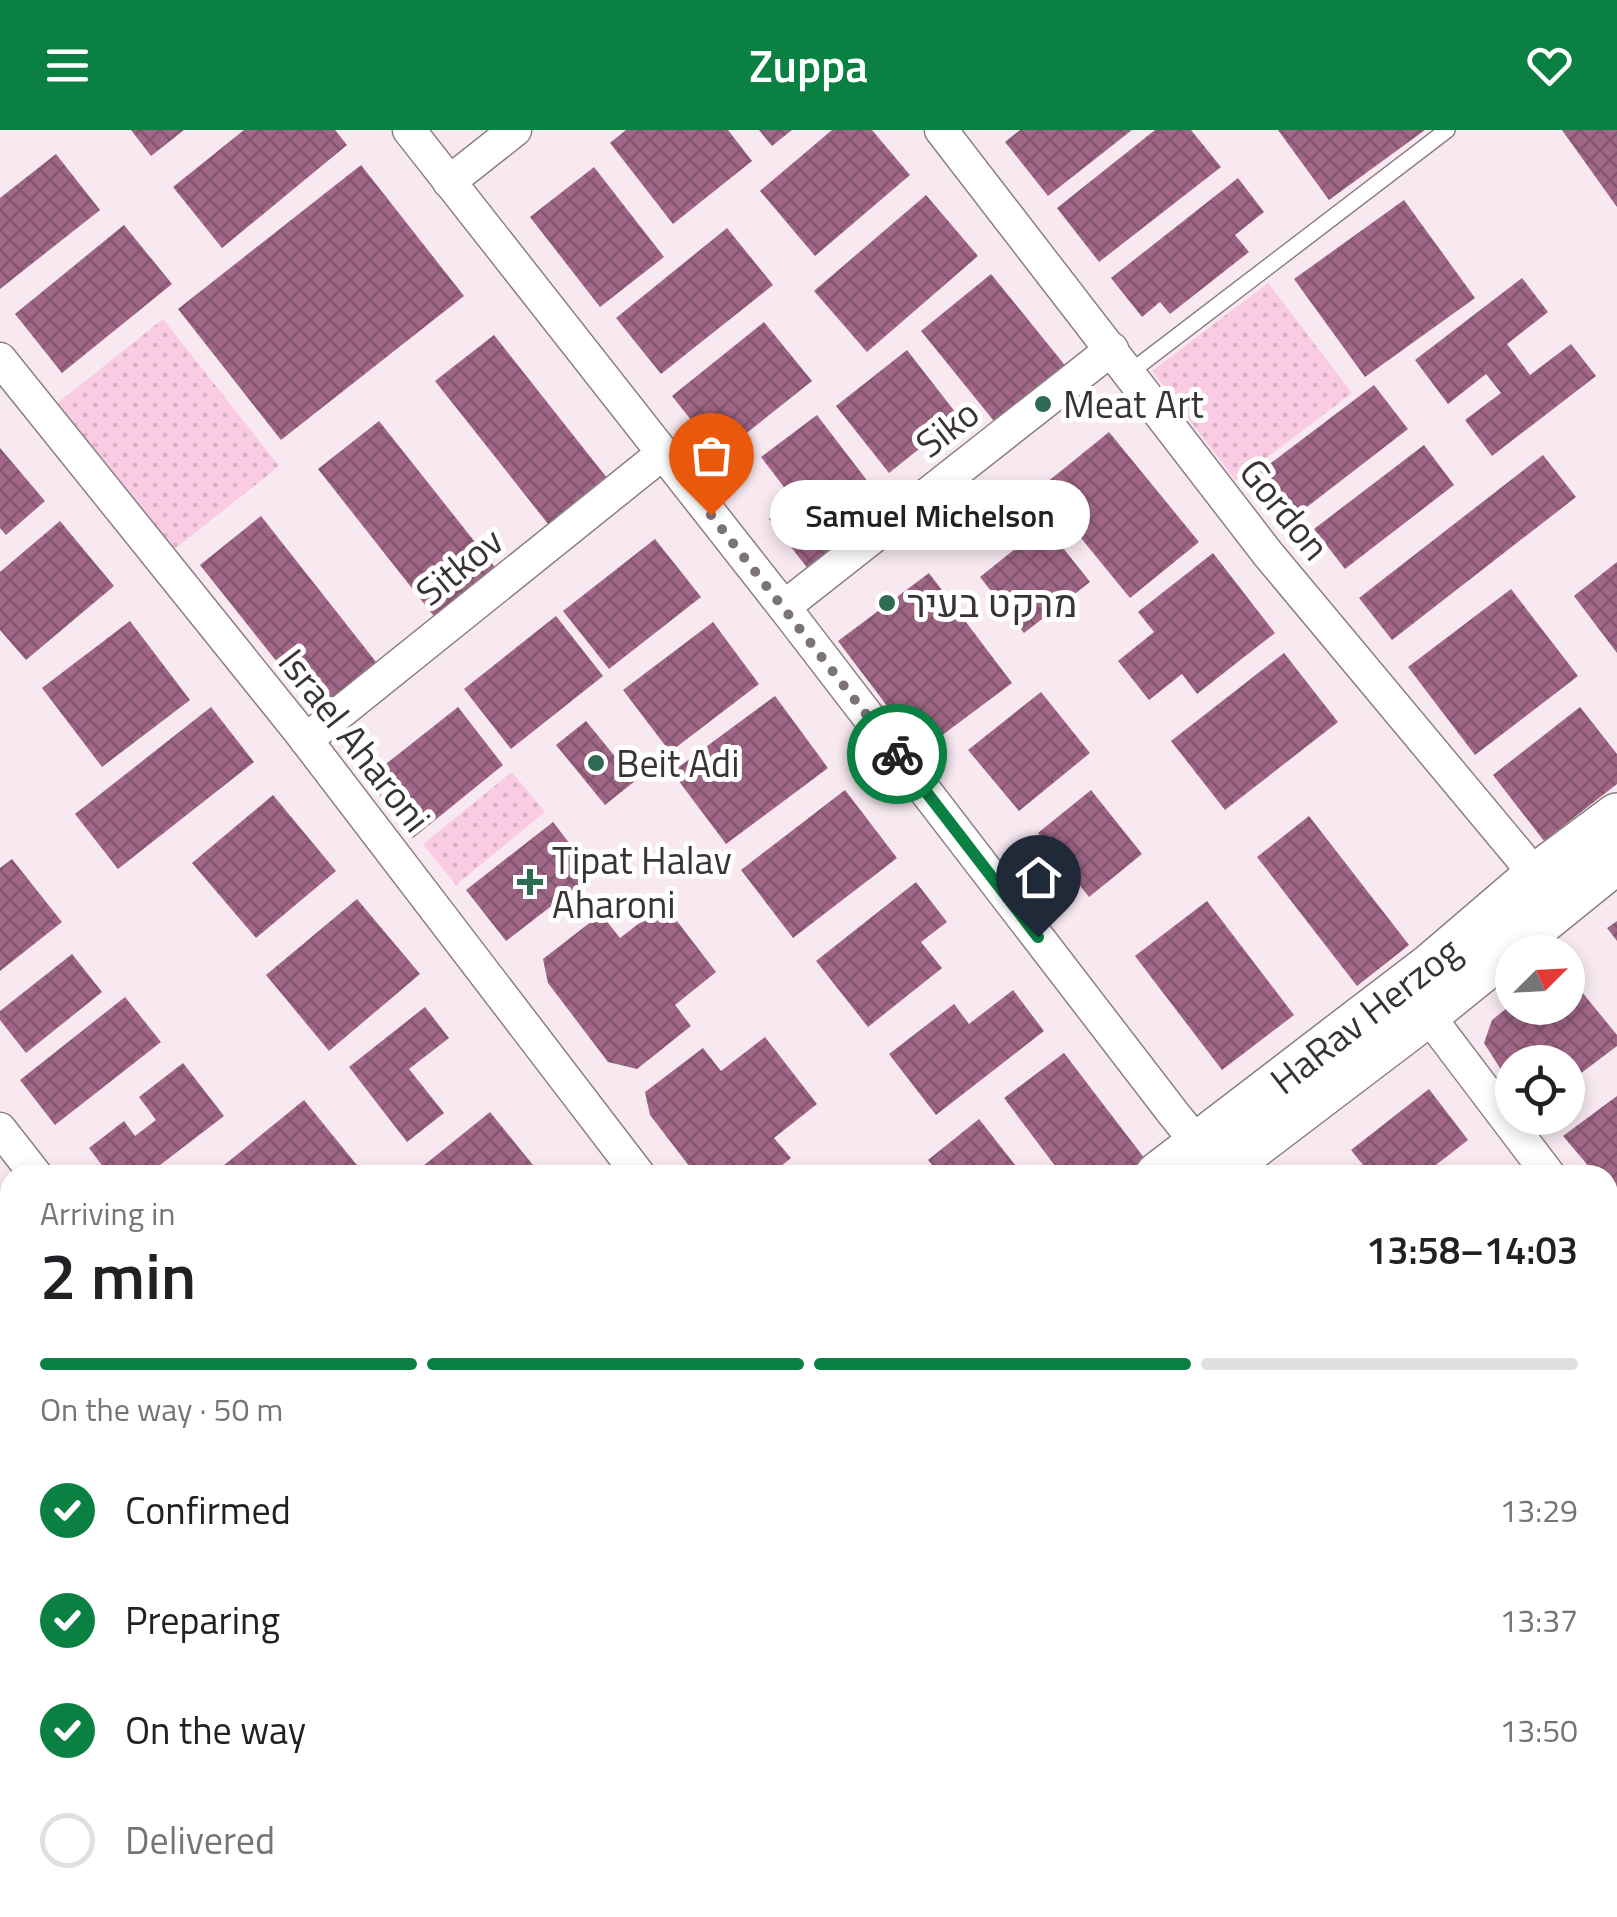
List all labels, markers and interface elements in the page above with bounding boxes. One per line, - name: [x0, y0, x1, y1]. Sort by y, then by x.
- text: Zuppa: [749, 31, 868, 99]
- icon: menu: [40, 38, 95, 93]
- icon: heart: [1522, 38, 1577, 93]
- place label: Meat Art: [1063, 375, 1204, 433]
- street label: Siko: [903, 385, 991, 471]
- marker: Meat Art: [1032, 393, 1054, 415]
- pin: [669, 413, 754, 516]
- icon: bag: [684, 428, 739, 483]
- street label: Gordon: [1226, 445, 1344, 573]
- callout: Samuel Michelson: [771, 480, 1091, 550]
- text: Samuel Michelson: [805, 491, 1055, 539]
- street label: Sitkov: [403, 513, 515, 619]
- place label: מרקט בעיר: [907, 574, 1077, 632]
- marker: מרקט בעיר: [876, 592, 898, 614]
- street label: Israel Aharoni: [265, 636, 445, 844]
- courier: [847, 704, 947, 804]
- icon: bike: [870, 727, 925, 782]
- place label: Beit Adi: [616, 734, 739, 792]
- marker: Beit Adi: [585, 752, 607, 774]
- place label: Tipat Halav Aharoni: [552, 831, 732, 933]
- pin: [996, 835, 1081, 938]
- icon: home: [1011, 850, 1066, 905]
- marker: Tipat Halav Aharoni: [517, 869, 543, 895]
- street label: HaRav Herzog: [1257, 922, 1473, 1108]
- north arrow: [1495, 935, 1585, 1025]
- map controls: [1495, 935, 1585, 1135]
- button: locate: [1495, 1045, 1585, 1135]
- text: Arriving in: [40, 1189, 176, 1237]
- text: 13:58–14:03: [1366, 1221, 1578, 1279]
- text: 2 min: [40, 1225, 196, 1324]
- text: On the way · 50 m: [40, 1385, 283, 1433]
- text: Confirmed: [125, 1481, 291, 1539]
- icon: check: [40, 1483, 95, 1538]
- text: 13:29: [1499, 1486, 1578, 1534]
- text: Preparing: [125, 1591, 280, 1649]
- icon: check: [40, 1593, 95, 1648]
- text: 13:37: [1499, 1596, 1578, 1644]
- text: On the way: [125, 1701, 306, 1759]
- icon: check: [40, 1703, 95, 1758]
- text: 13:50: [1499, 1706, 1578, 1754]
- text: Delivered: [125, 1811, 275, 1869]

